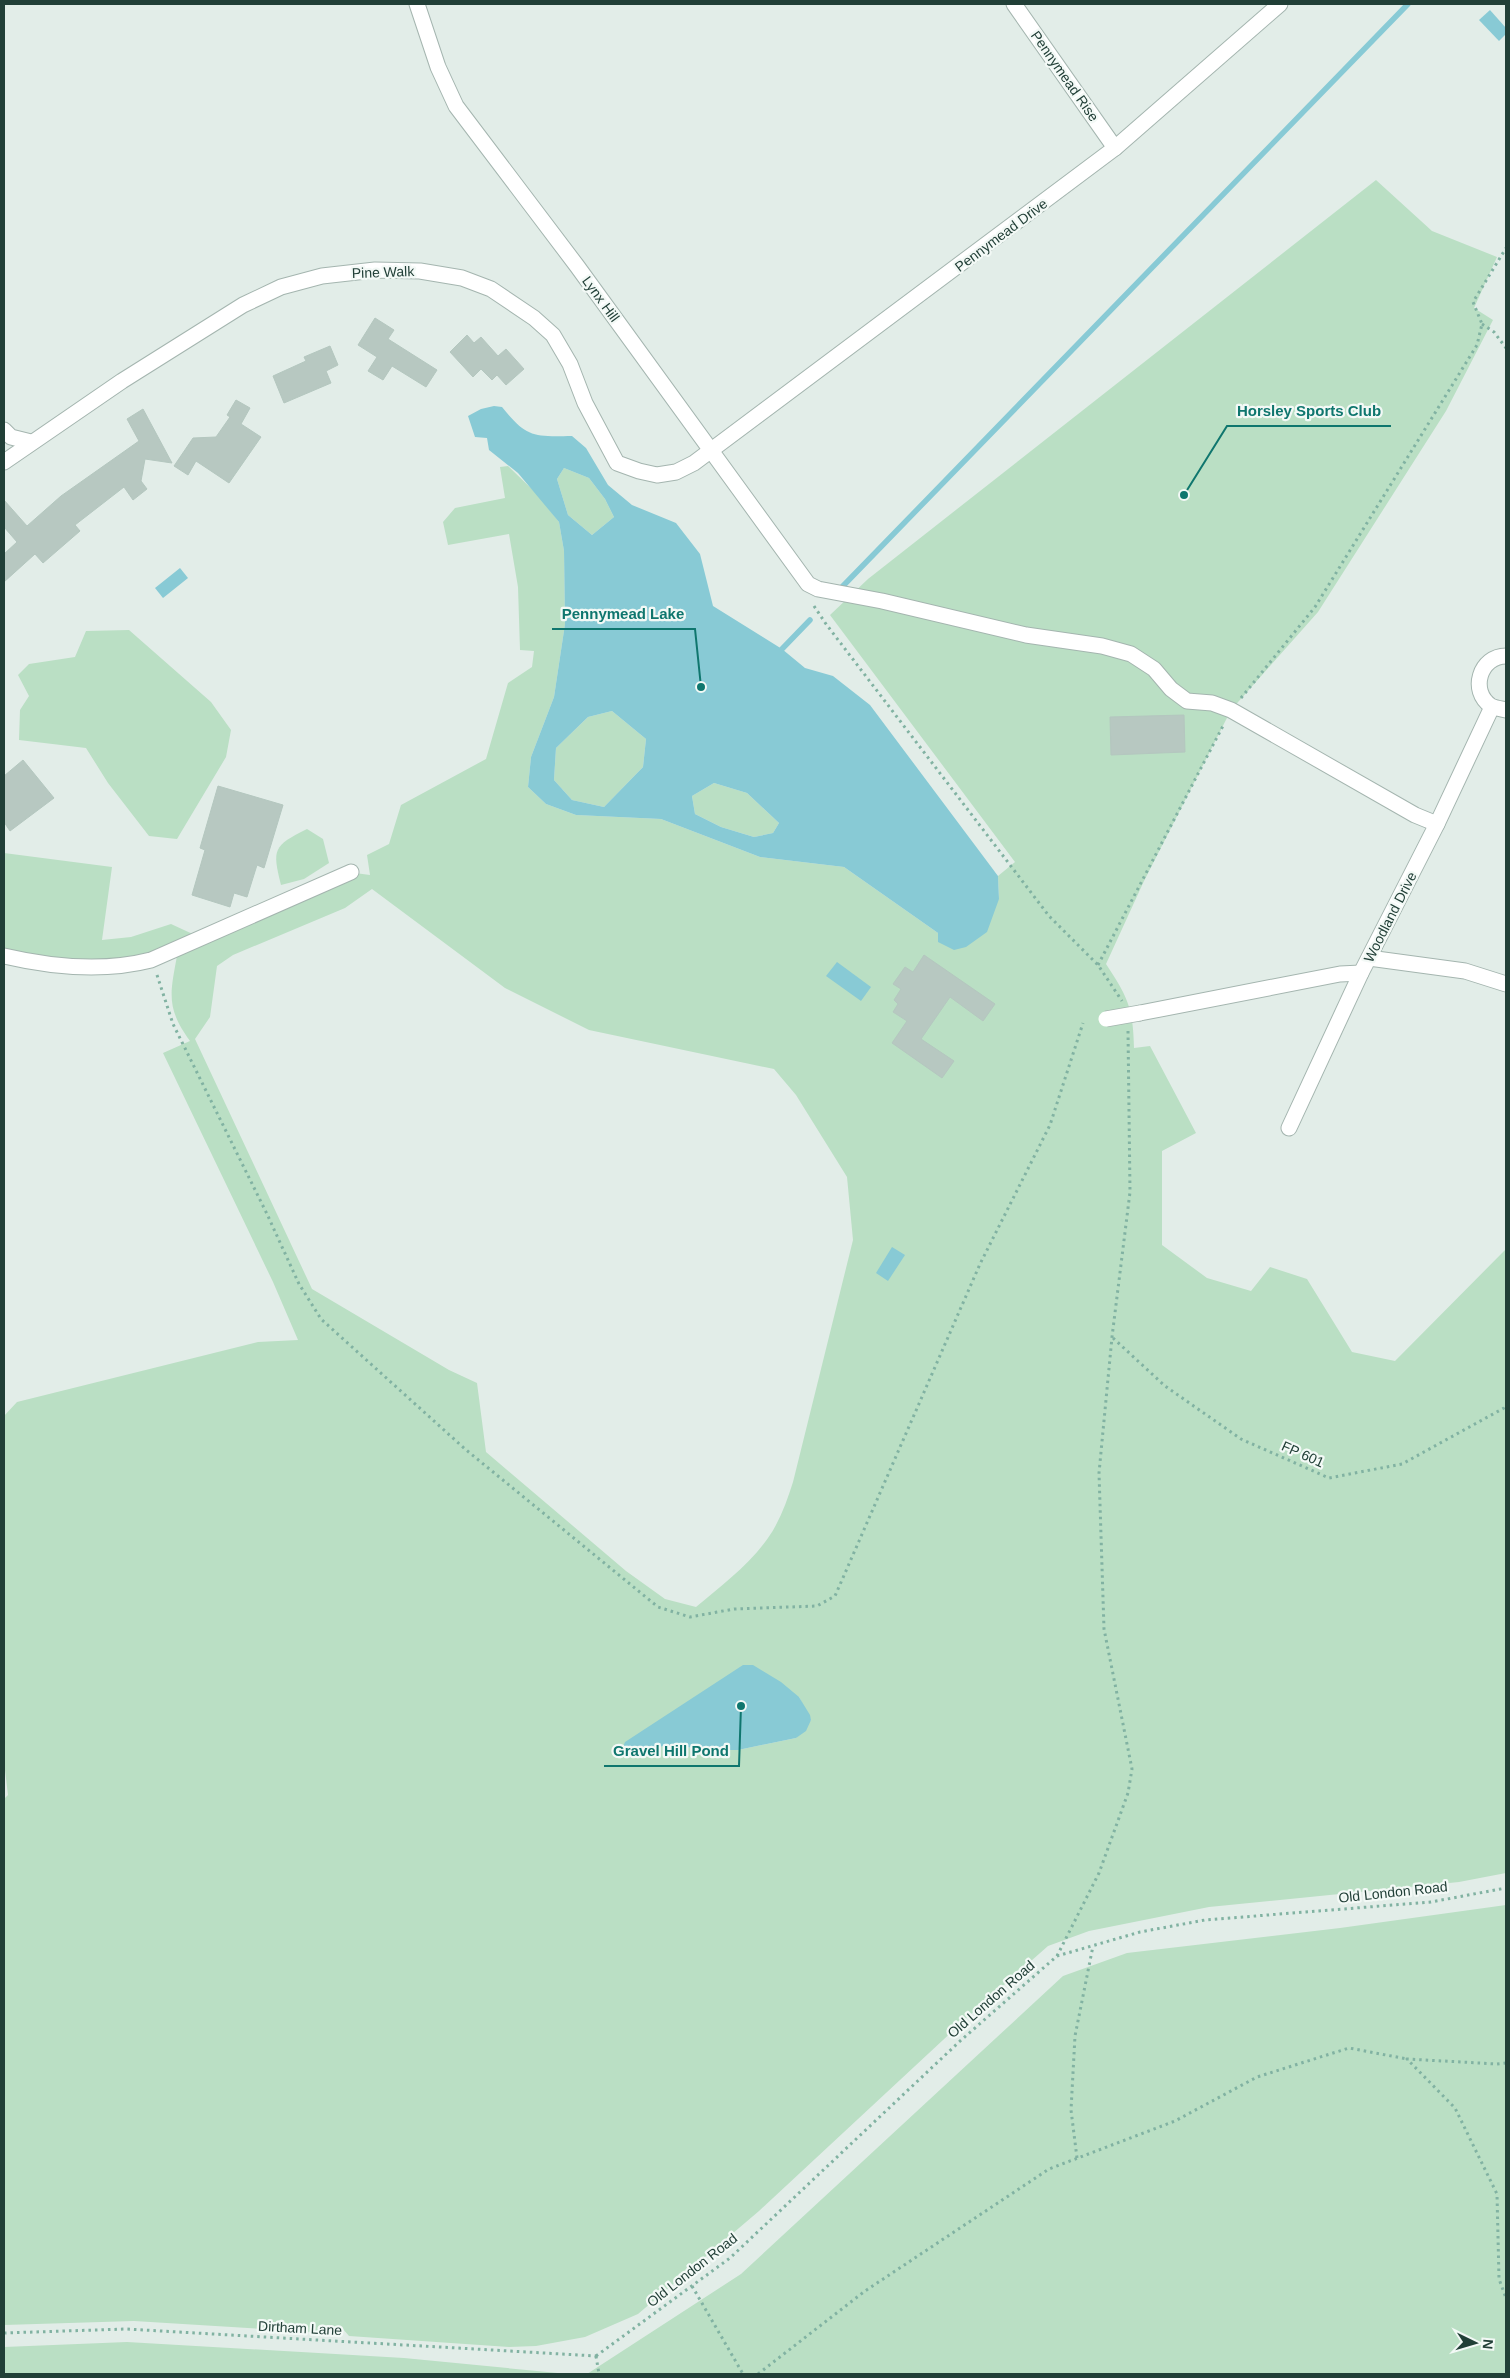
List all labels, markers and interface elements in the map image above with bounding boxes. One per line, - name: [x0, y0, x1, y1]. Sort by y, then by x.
- street label: Pennymead Rise: [1028, 28, 1102, 124]
- street label: Pennymead Drive: [952, 195, 1050, 275]
- street label: Pine Walk: [351, 263, 416, 281]
- street label: Lynx Hill: [579, 273, 623, 325]
- callout: Horsley Sports Club: [1227, 396, 1391, 426]
- text: Horsley Sports Club: [1237, 402, 1381, 419]
- callout: Pennymead Lake: [552, 599, 695, 629]
- text: Pennymead Lake: [562, 605, 684, 622]
- street label: Woodland Drive: [1360, 869, 1420, 965]
- street label: FP 601: [1279, 1438, 1327, 1471]
- callout: Gravel Hill Pond: [604, 1736, 739, 1766]
- text: Gravel Hill Pond: [613, 1742, 729, 1759]
- street label: Old London Road: [1338, 1878, 1448, 1906]
- street label: Old London Road: [944, 1957, 1038, 2041]
- street label: Old London Road: [644, 2230, 740, 2310]
- street label: Dirtham Lane: [258, 2318, 343, 2338]
- north arrow: [1450, 2318, 1500, 2368]
- text: N: [1480, 2338, 1496, 2350]

